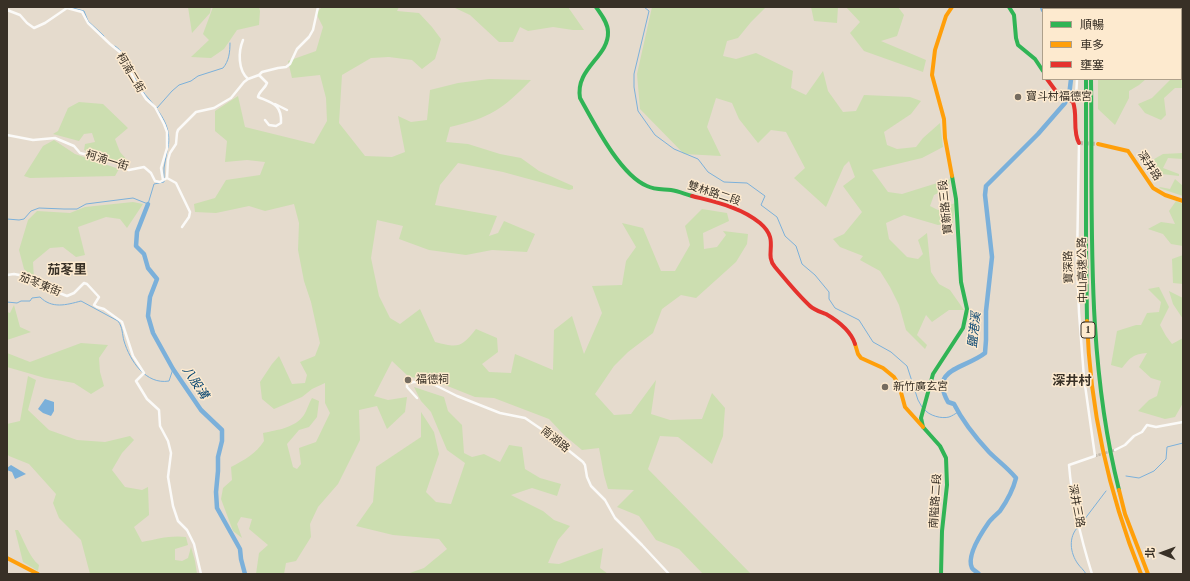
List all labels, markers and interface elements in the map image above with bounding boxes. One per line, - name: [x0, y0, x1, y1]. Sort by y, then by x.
- legend: [1042, 8, 1182, 80]
- text: 順暢: [1080, 18, 1104, 32]
- text: 車多: [1080, 38, 1104, 52]
- street label: 柯湳二街: [113, 51, 147, 95]
- text: 壅塞: [1080, 58, 1104, 72]
- place label: 寶斗村福德宮: [1026, 90, 1092, 104]
- marker: 寶斗村福德宮: [1013, 92, 1023, 102]
- street label: 柯湳一街: [84, 148, 130, 174]
- street label: 深井路: [1134, 149, 1164, 183]
- street label: 雙林路二段: [686, 179, 742, 209]
- street label: 寶新路三段: [937, 179, 955, 235]
- street label: 中山高速公路: [1076, 237, 1090, 303]
- street label: 寶深路: [1062, 250, 1076, 284]
- district label: 茄苳里: [48, 263, 86, 279]
- street label: 茄苳東街: [17, 271, 63, 299]
- water label: 鹽港溪: [966, 311, 984, 349]
- road number: 1: [1081, 322, 1095, 338]
- water label: 八股溝: [179, 364, 211, 402]
- place label: 福德祠: [416, 373, 449, 387]
- district label: 深井村: [1053, 374, 1091, 390]
- marker: 福德祠: [403, 375, 413, 385]
- place label: 新竹廣玄宮: [893, 380, 948, 394]
- marker: 新竹廣玄宮: [880, 382, 890, 392]
- street label: 南湖路: [538, 424, 572, 456]
- street label: 南隘路二段: [927, 473, 945, 529]
- street label: 深井三路: [1065, 483, 1087, 529]
- north arrow: [1142, 533, 1182, 573]
- text: 北: [1144, 547, 1156, 558]

